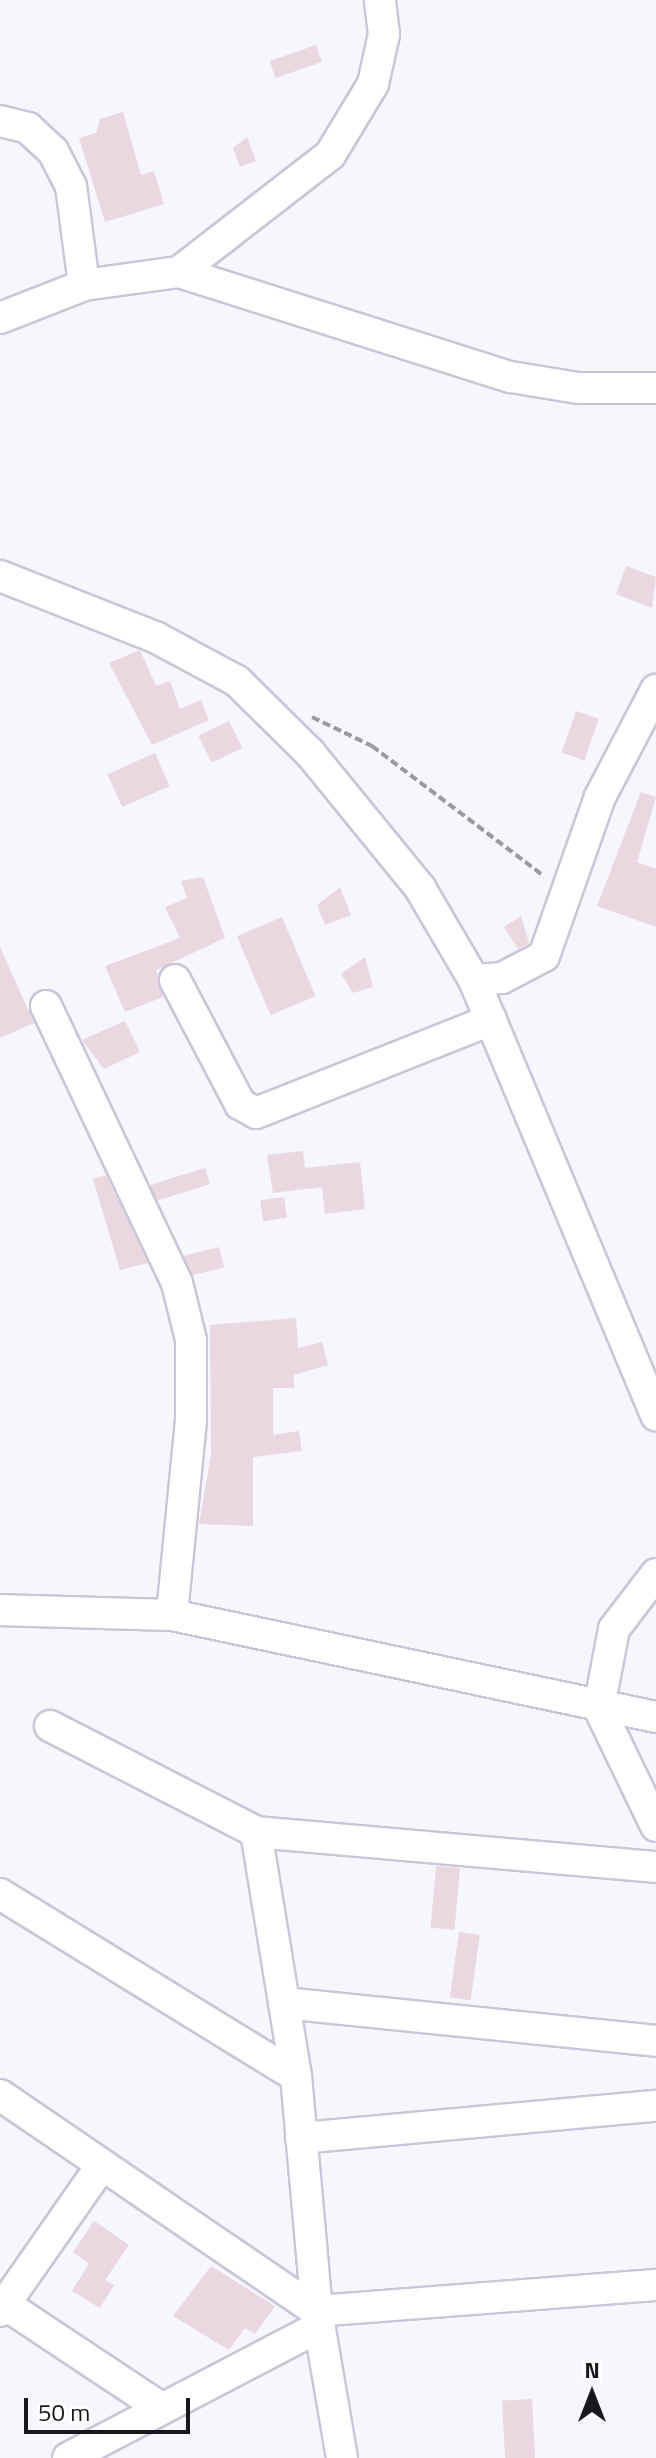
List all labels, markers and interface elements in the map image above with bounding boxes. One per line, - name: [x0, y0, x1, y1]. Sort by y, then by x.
- text: N: [584, 2353, 600, 2387]
- north arrow: [552, 2354, 632, 2434]
- scale bar: [28, 2382, 194, 2432]
- text: 50 m: [38, 2394, 90, 2430]

